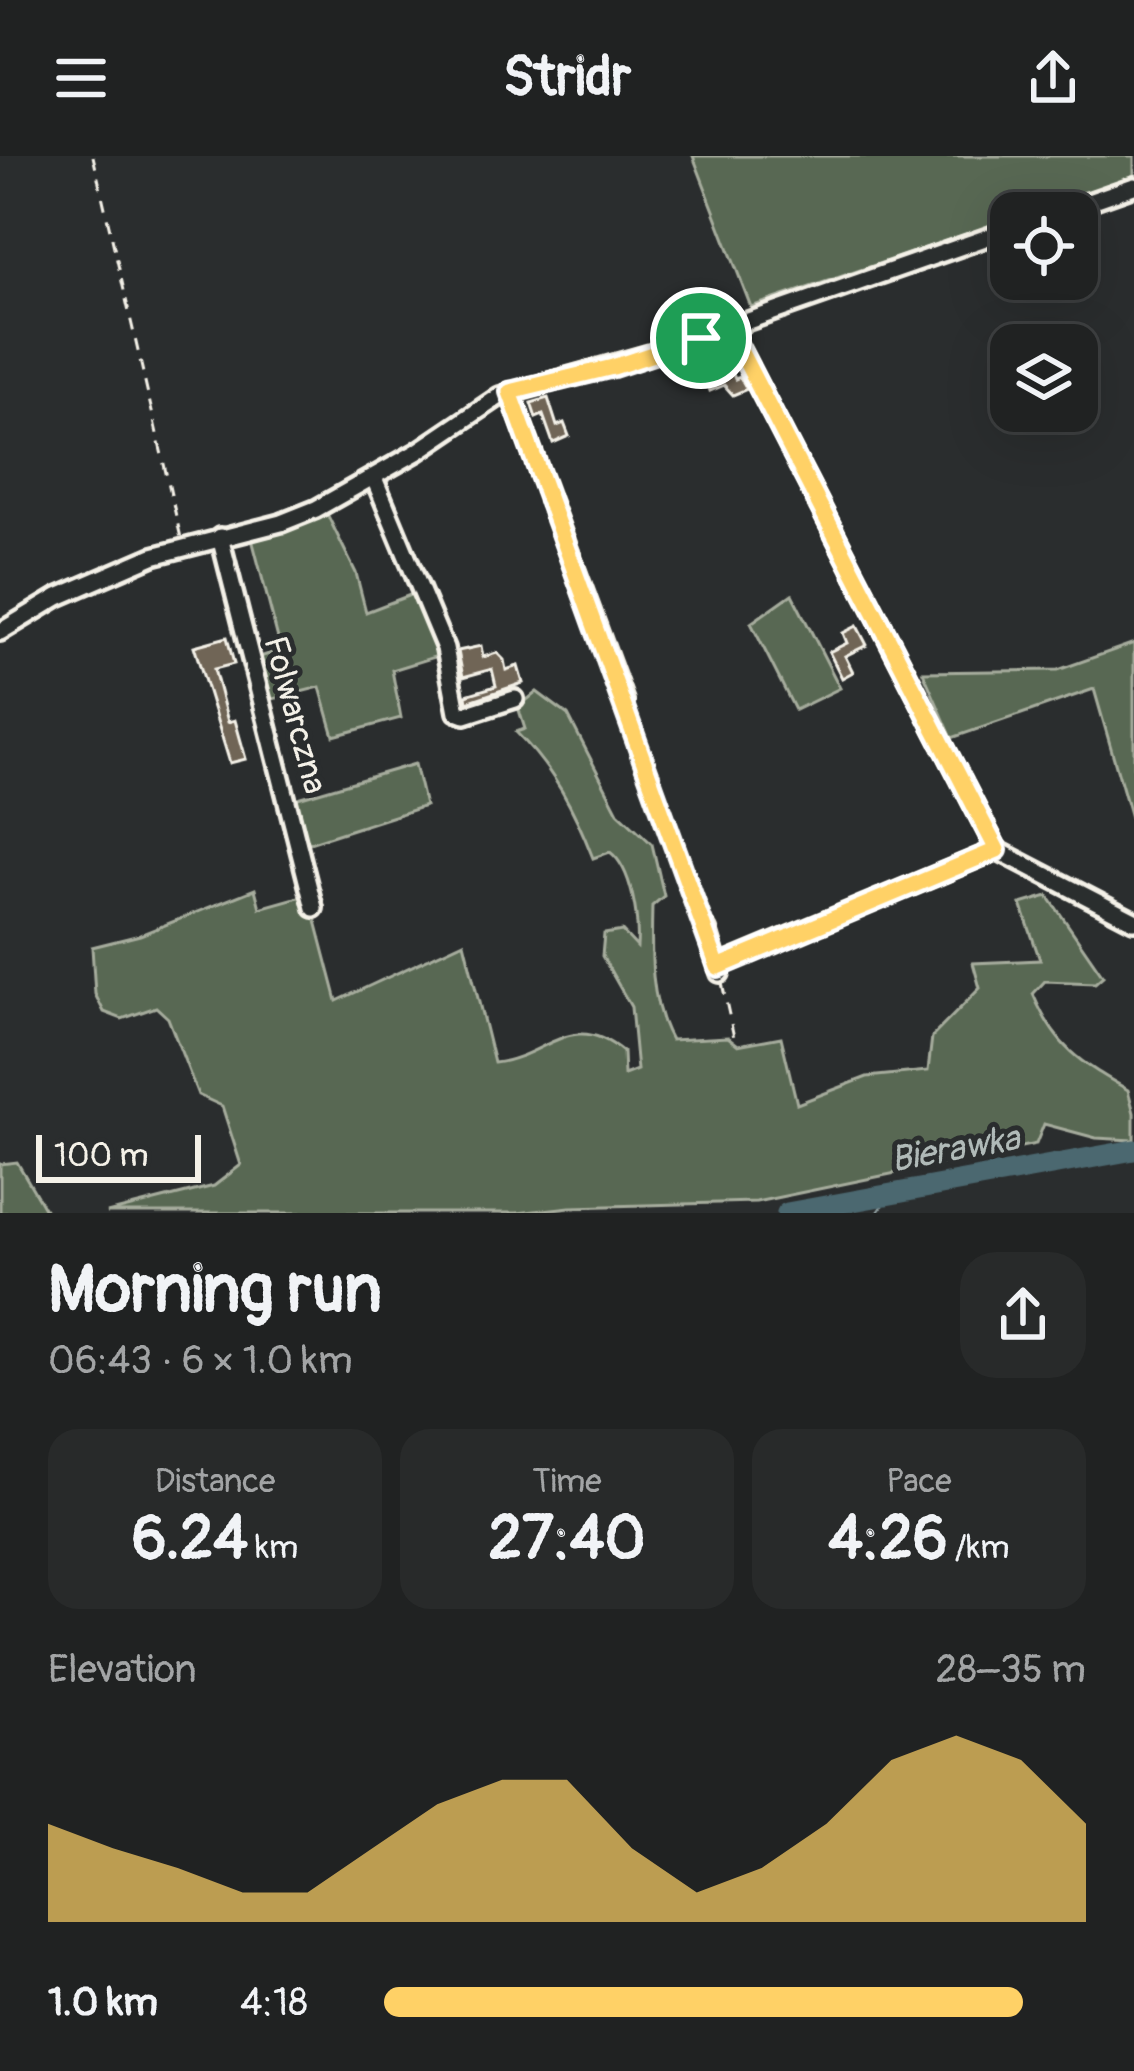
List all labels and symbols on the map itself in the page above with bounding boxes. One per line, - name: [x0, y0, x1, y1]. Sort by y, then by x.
- pin: [650, 287, 752, 389]
- street label: Folwarczna: [254, 632, 336, 798]
- water label: Bierawka: [887, 1115, 1025, 1182]
- scale bar: [36, 1129, 201, 1182]

